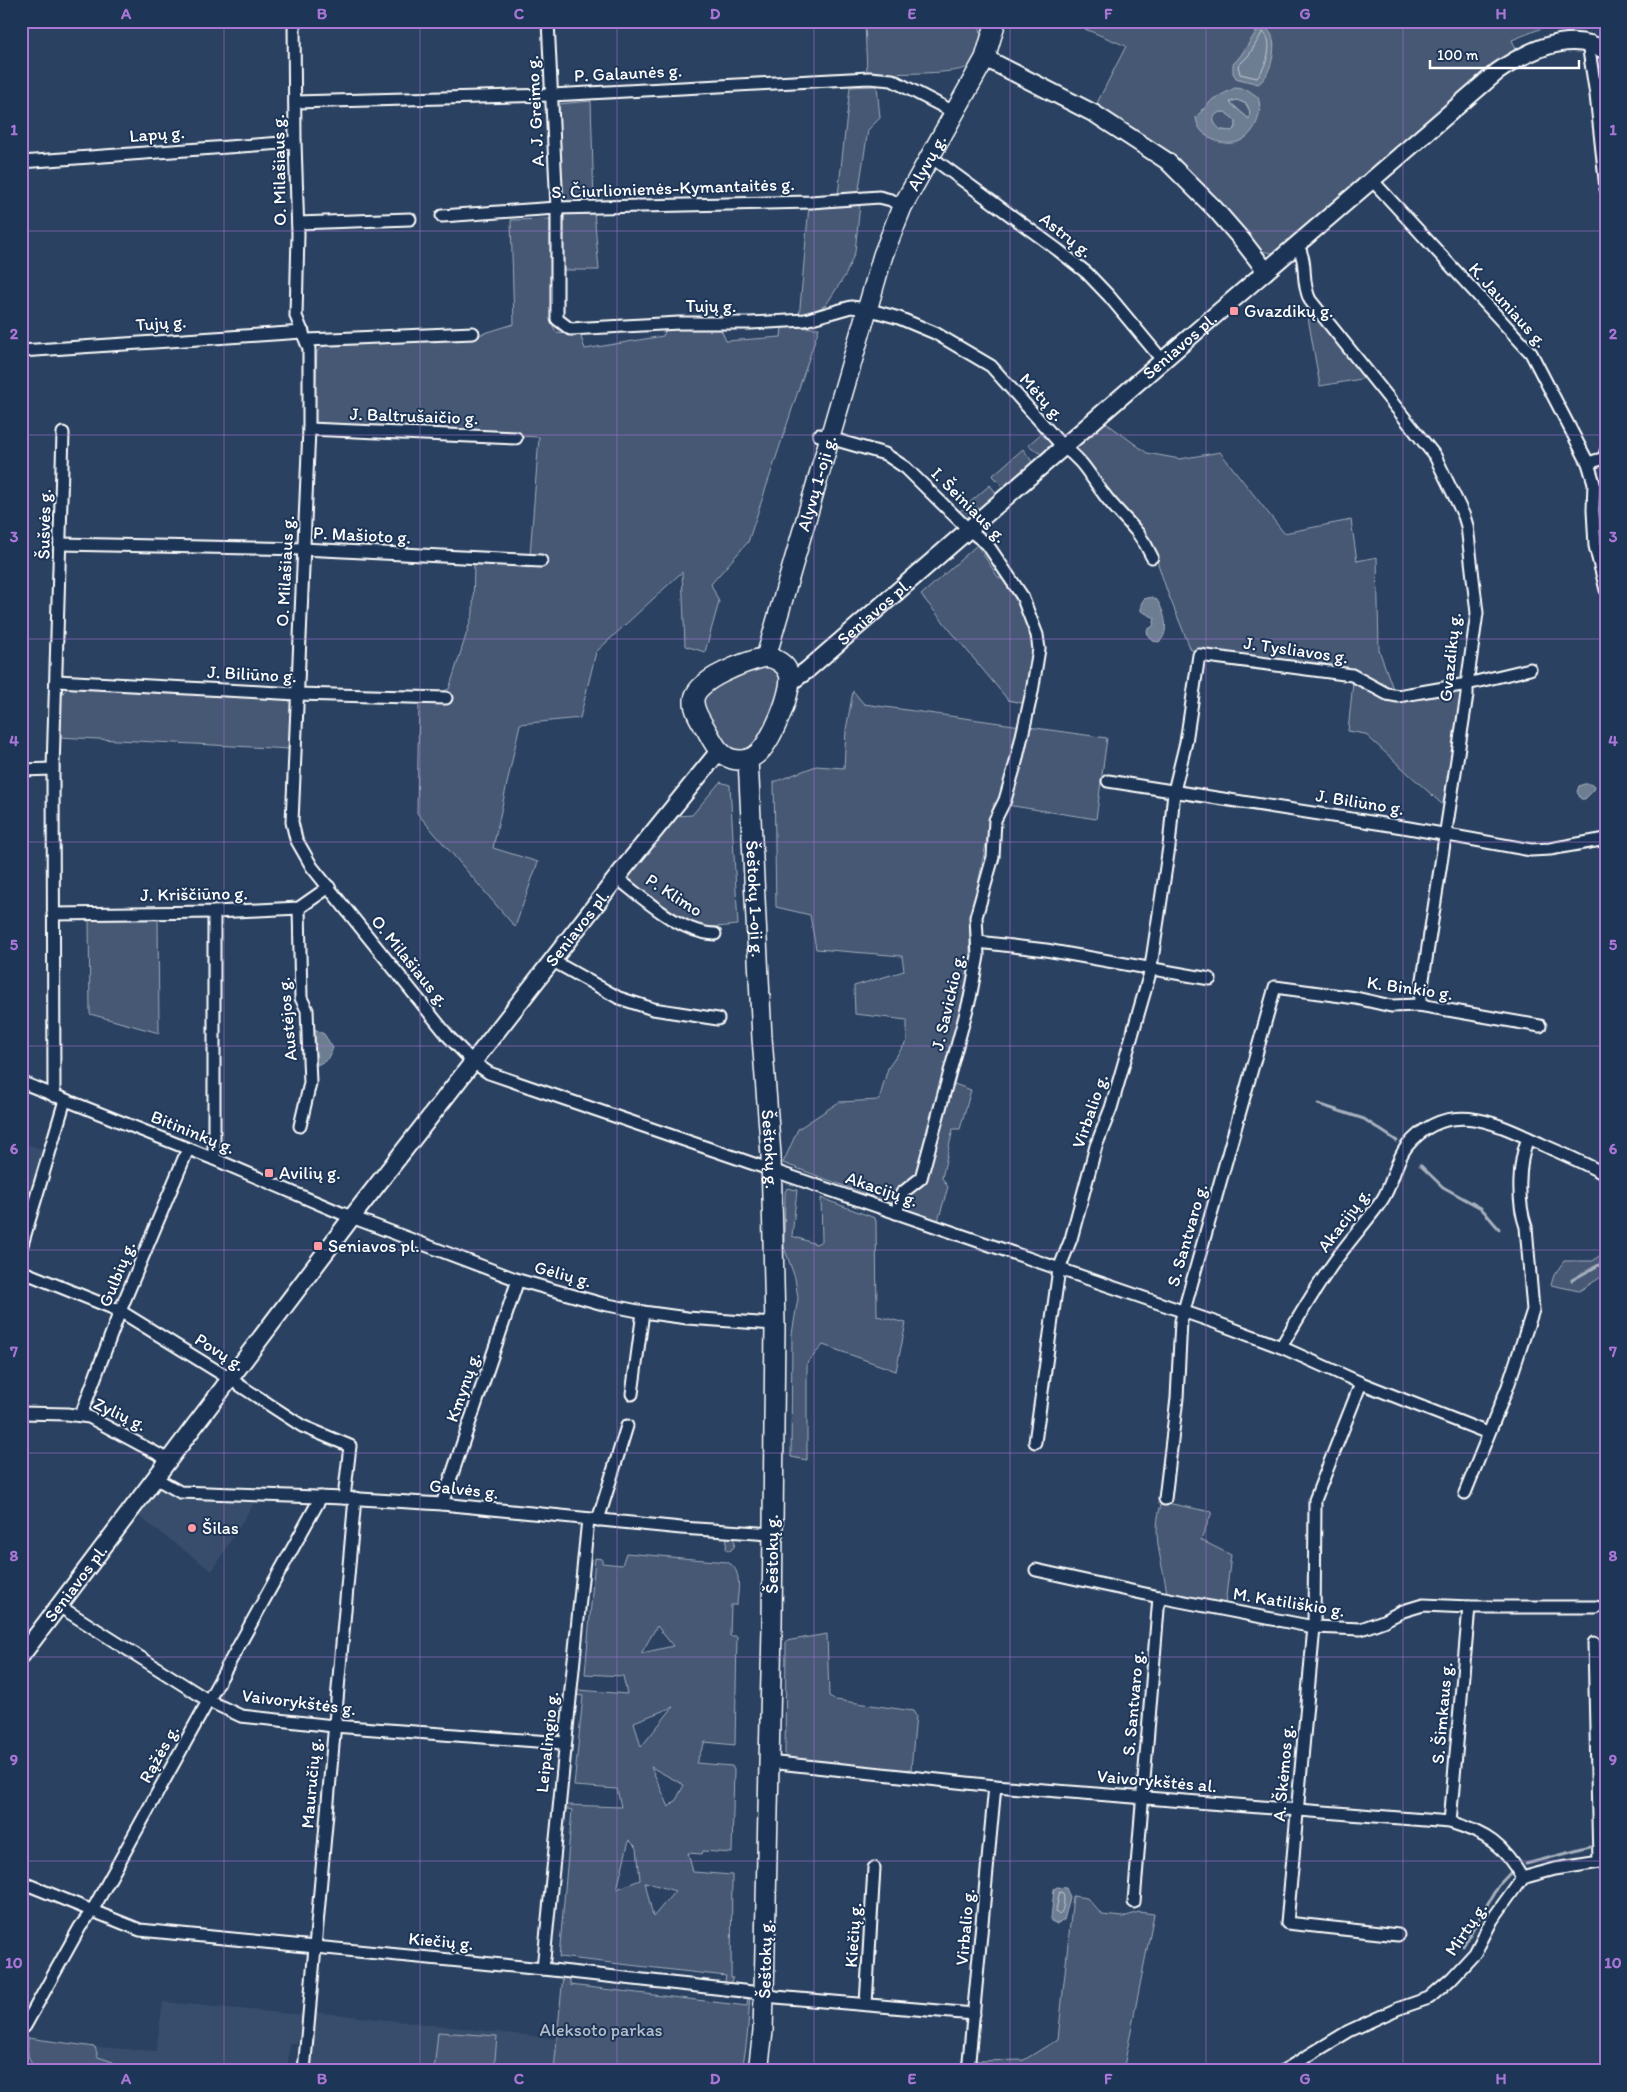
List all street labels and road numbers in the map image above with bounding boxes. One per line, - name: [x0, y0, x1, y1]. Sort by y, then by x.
- street label: A. J. Greimo g.: [521, 55, 549, 167]
- street label: P. Galaunės g.: [573, 59, 683, 87]
- street label: O. Milašiaus g.: [267, 114, 291, 226]
- street label: Lapų g.: [129, 121, 185, 147]
- street label: Alyvų g.: [902, 131, 951, 195]
- street label: S. Čiurlionienės-Kymantaitės g.: [551, 173, 795, 203]
- street label: Astrų g.: [1035, 208, 1097, 262]
- street label: K. Jauniaus g.: [1464, 258, 1552, 352]
- street label: Tujų g.: [686, 295, 736, 317]
- street label: Seniavos pl.: [1138, 308, 1221, 384]
- street label: Tujų g.: [135, 310, 187, 336]
- street label: Mėtų g.: [1015, 368, 1069, 426]
- street label: J. Baltrušaičio g.: [349, 403, 479, 429]
- street label: Alyvų 1-oji g.: [792, 433, 841, 534]
- street label: I. Šeiniaus g.: [926, 462, 1012, 548]
- street label: Šušvės g.: [32, 488, 56, 560]
- street label: O. Milašiaus g.: [271, 515, 299, 627]
- street label: P. Mašioto g.: [312, 521, 412, 549]
- street label: Seniavos pl.: [832, 573, 916, 650]
- street label: Gvazdikų g.: [1434, 611, 1466, 703]
- street label: J. Tysliavos g.: [1242, 632, 1350, 668]
- street label: J. Biliūno g.: [207, 661, 297, 687]
- street label: J. Biliūno g.: [1314, 784, 1406, 820]
- street label: Šeštokų 1-oji g.: [741, 840, 769, 958]
- street label: P. Klimo: [641, 869, 707, 921]
- street label: J. Kriščiūno g.: [140, 882, 248, 906]
- street label: Seniavos pl.: [540, 885, 614, 971]
- street label: O. Milašiaus g.: [366, 911, 454, 1011]
- street label: J. Savickio g.: [926, 951, 970, 1053]
- street label: K. Binkio g.: [1366, 971, 1454, 1005]
- street label: Austėjos g.: [272, 976, 302, 1062]
- street label: Virbalio g.: [1067, 1071, 1113, 1151]
- street label: Bitininkų g.: [148, 1105, 238, 1159]
- street label: Šeštokų g.: [757, 1109, 783, 1189]
- street label: Akacijų g.: [843, 1166, 921, 1212]
- street label: S. Santvaro g.: [1162, 1181, 1212, 1289]
- street label: Akacijų g.: [1313, 1183, 1375, 1257]
- street label: Gulbių g.: [94, 1238, 140, 1310]
- street label: Gėlių g.: [532, 1256, 594, 1292]
- street label: Povų g.: [191, 1328, 249, 1376]
- street label: Kmynų g.: [441, 1349, 485, 1425]
- street label: Zylių g.: [90, 1392, 150, 1436]
- street label: Galvės g.: [428, 1474, 500, 1504]
- street label: Šeštokų g.: [761, 1514, 783, 1594]
- street label: Seniavos pl.: [39, 1540, 112, 1627]
- street label: M. Katiliškio g.: [1231, 1582, 1347, 1622]
- street label: S. Santvaro g.: [1117, 1649, 1149, 1757]
- street label: S. Šimkaus g.: [1427, 1661, 1457, 1765]
- street label: Vaivorykštės g.: [241, 1684, 357, 1720]
- street label: Leipalingio g.: [531, 1690, 563, 1794]
- street label: Rąžės g.: [134, 1721, 184, 1787]
- street label: A. Škėmos g.: [1268, 1723, 1298, 1823]
- street label: Mauručių g.: [296, 1737, 326, 1829]
- street label: Vaivorykštės al.: [1096, 1765, 1218, 1797]
- street label: Virbalio g.: [951, 1888, 979, 1966]
- street label: Mirtų g.: [1440, 1898, 1492, 1960]
- street label: Kiečių g.: [840, 1902, 866, 1968]
- street label: Šeštokų g.: [753, 1919, 777, 1999]
- street label: Kiečių g.: [407, 1927, 475, 1955]

